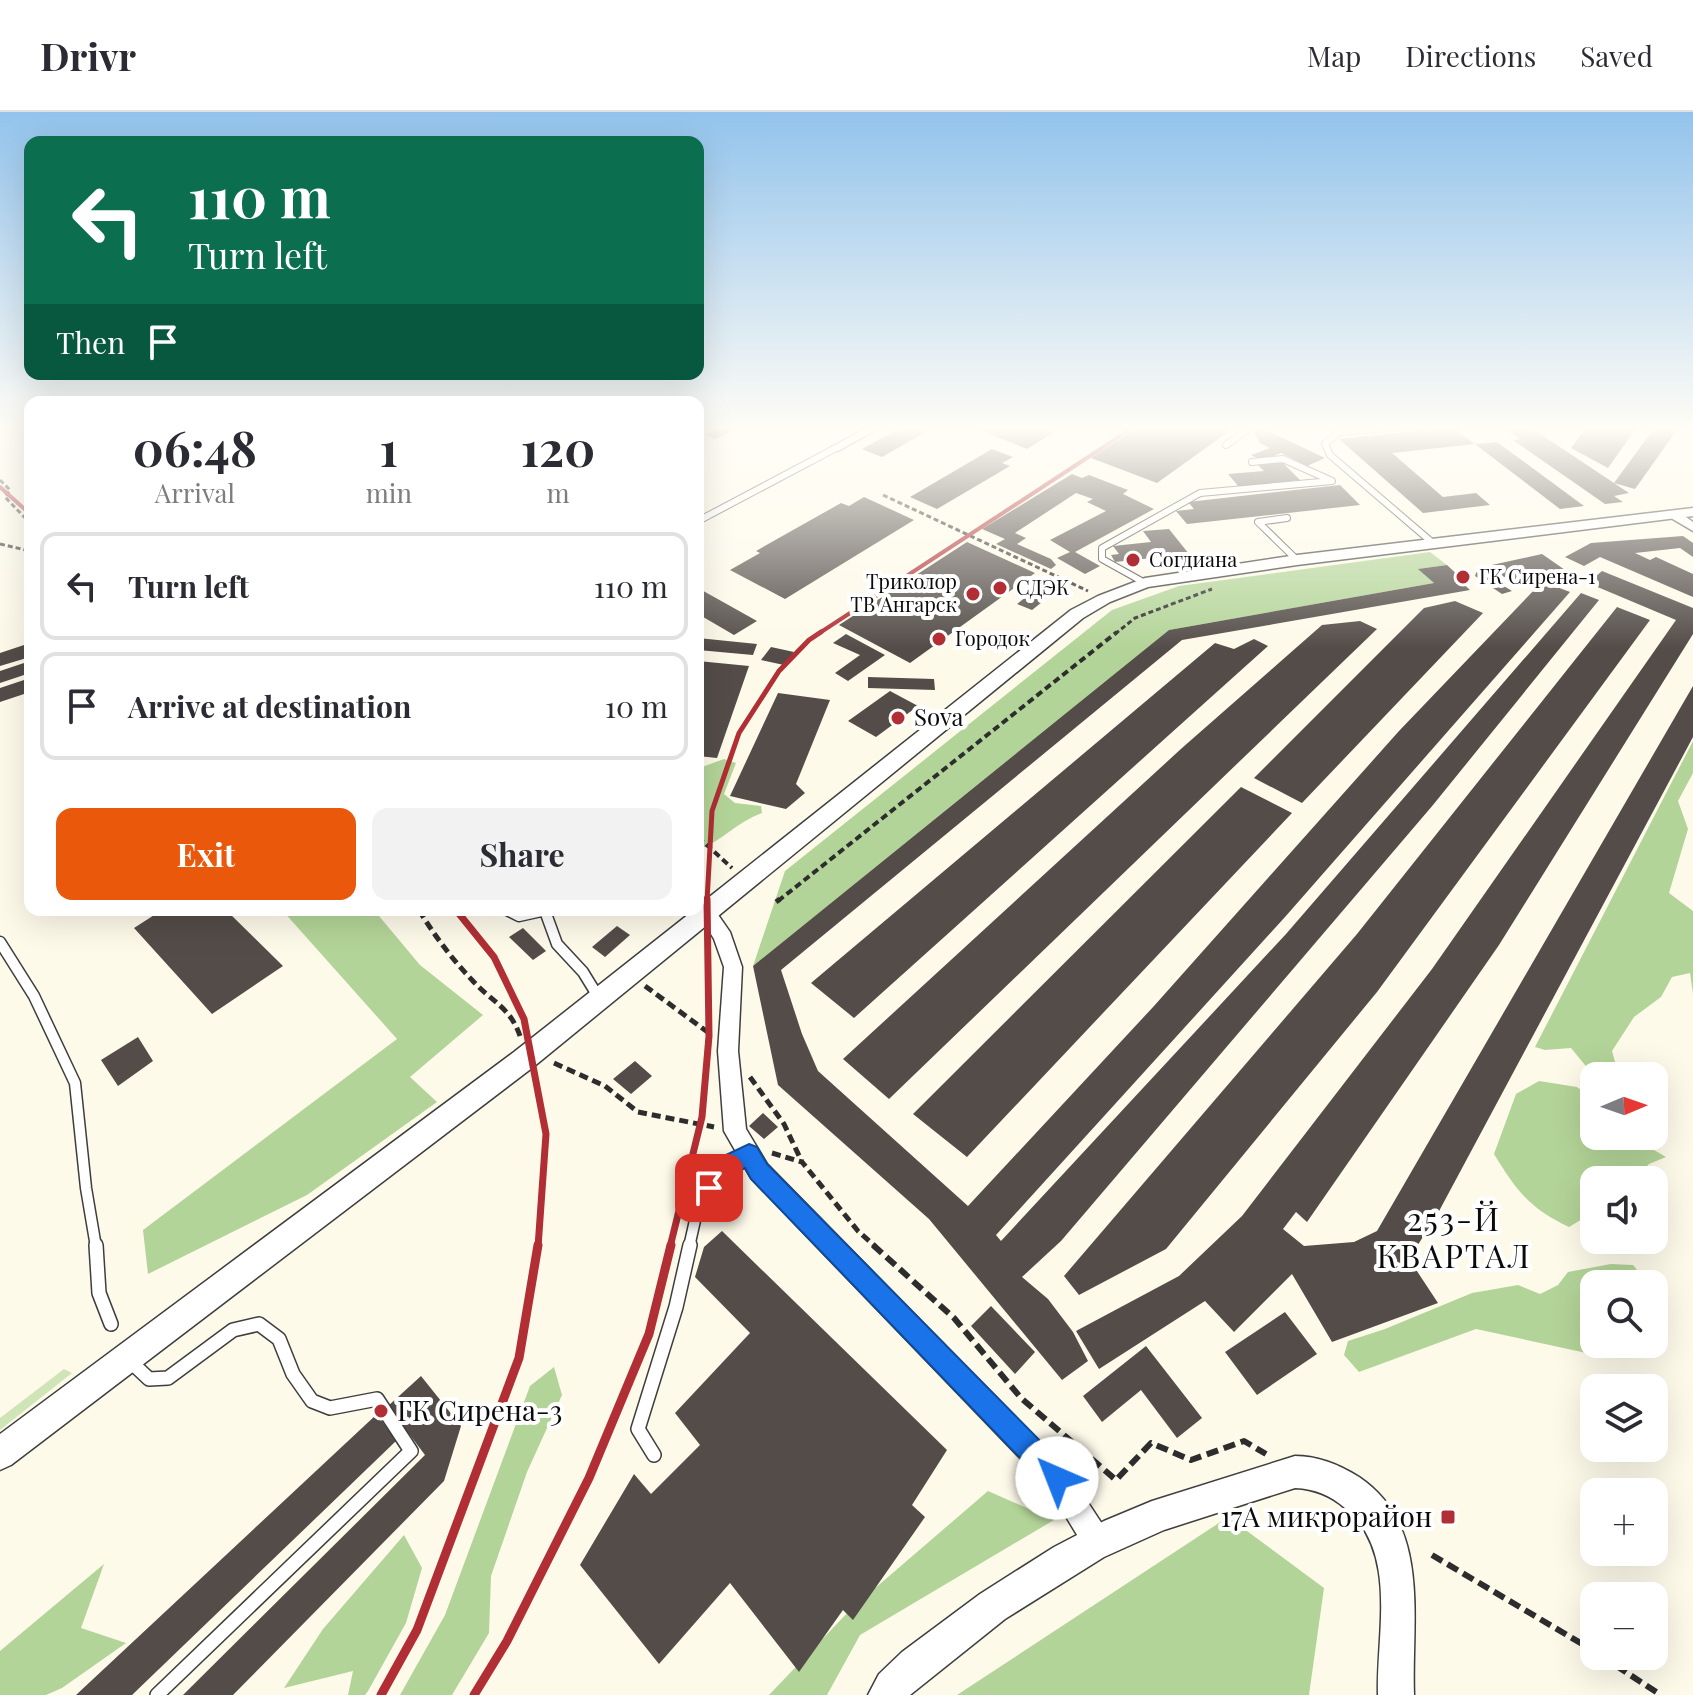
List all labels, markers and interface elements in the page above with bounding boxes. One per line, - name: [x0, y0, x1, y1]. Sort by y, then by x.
- text: Drivr: [40, 30, 136, 81]
- text: Map: [1307, 37, 1361, 74]
- text: Directions: [1405, 37, 1536, 74]
- text: Saved: [1580, 37, 1653, 74]
- text: 110 m: [188, 158, 331, 233]
- icon: left: [56, 168, 160, 272]
- text: Turn left: [188, 230, 327, 278]
- icon: arrive: [141, 320, 185, 364]
- text: Then: [56, 322, 125, 362]
- text: 06:48: [133, 415, 257, 479]
- text: 1: [380, 415, 398, 479]
- text: 120: [521, 415, 595, 479]
- text: Arrival: [155, 475, 235, 510]
- text: min: [366, 475, 412, 510]
- text: m: [546, 475, 569, 510]
- place label: Согдиана: [1149, 545, 1237, 572]
- marker: Согдиана: [1124, 551, 1142, 569]
- place label: ГК Сирена-1: [1479, 562, 1595, 589]
- icon: left: [60, 564, 104, 608]
- text: Turn left: [128, 566, 249, 606]
- text: 110 m: [594, 566, 668, 606]
- place label: Триколор ТВ Ангарск: [850, 567, 958, 617]
- marker: ГК Сирена-1: [1454, 568, 1472, 586]
- place label: СДЭК: [1016, 573, 1070, 600]
- marker: СДЭК: [991, 579, 1009, 597]
- marker: Триколор ТВ Ангарск: [964, 585, 982, 603]
- place label: Городок: [955, 624, 1030, 651]
- marker: Городок: [930, 630, 948, 648]
- icon: arrive: [60, 684, 104, 728]
- text: Arrive at destination: [128, 686, 411, 726]
- text: 10 m: [605, 686, 668, 726]
- place label: Sova: [914, 700, 964, 732]
- marker: Sova: [889, 709, 907, 727]
- button: Exit: [56, 808, 356, 900]
- button: Share: [372, 808, 672, 900]
- north arrow: [1580, 1062, 1668, 1150]
- map controls: [1580, 1062, 1668, 1670]
- pin: [675, 1154, 743, 1222]
- icon: arrive: [687, 1166, 731, 1210]
- button: sound: [1580, 1166, 1668, 1254]
- district label: 253-Й КВАРТАЛ: [1377, 1196, 1531, 1276]
- button: search: [1580, 1270, 1668, 1358]
- button: layers: [1580, 1374, 1668, 1462]
- place label: ГК Сирена-3: [397, 1391, 562, 1428]
- marker: ГК Сирена-3: [372, 1402, 390, 1420]
- position arrow: [1015, 1436, 1099, 1520]
- button: +: [1580, 1478, 1668, 1566]
- place label: 17А микрорайон: [1220, 1497, 1432, 1534]
- marker: 17А микрорайон: [1439, 1508, 1457, 1526]
- button: −: [1580, 1582, 1668, 1670]

